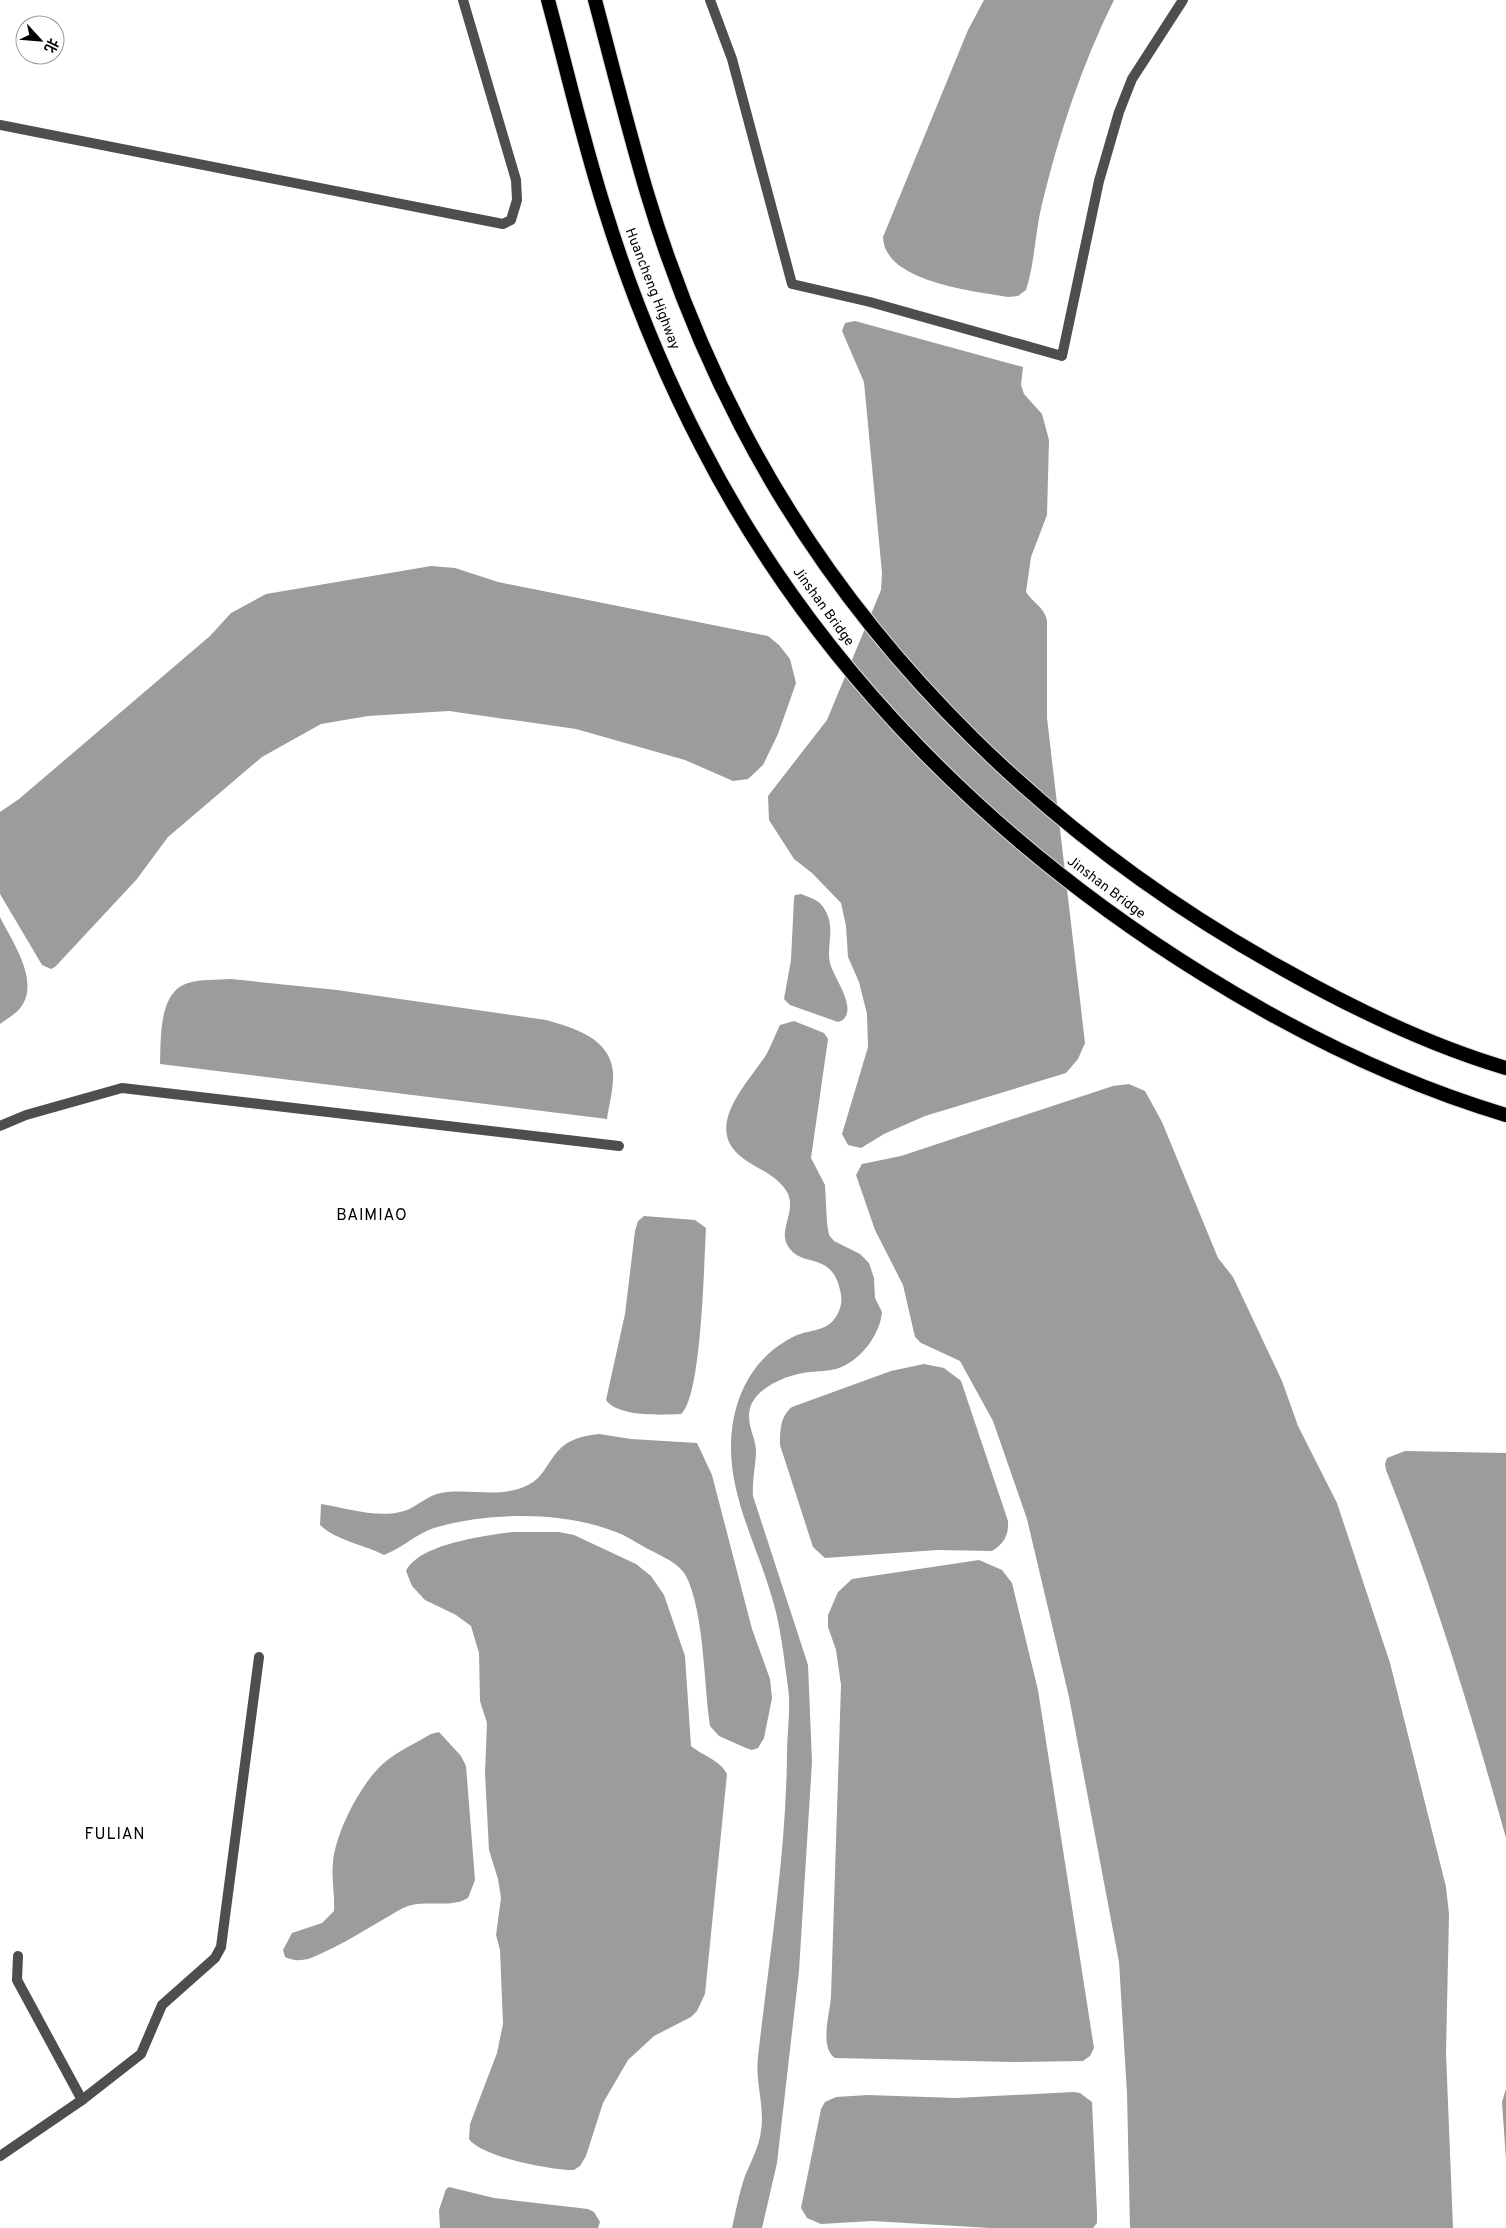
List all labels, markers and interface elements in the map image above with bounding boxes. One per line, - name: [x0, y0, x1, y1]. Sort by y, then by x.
- north arrow: [15, 15, 65, 65]
- text: 北: [40, 35, 61, 55]
- street label: Huancheng Highway: [621, 226, 683, 352]
- street label: Jinshan Bridge: [789, 564, 857, 650]
- street label: Jinshan Bridge: [1063, 853, 1149, 923]
- district label: BAIMIAO: [336, 1206, 408, 1226]
- district label: FULIAN: [84, 1825, 146, 1845]

